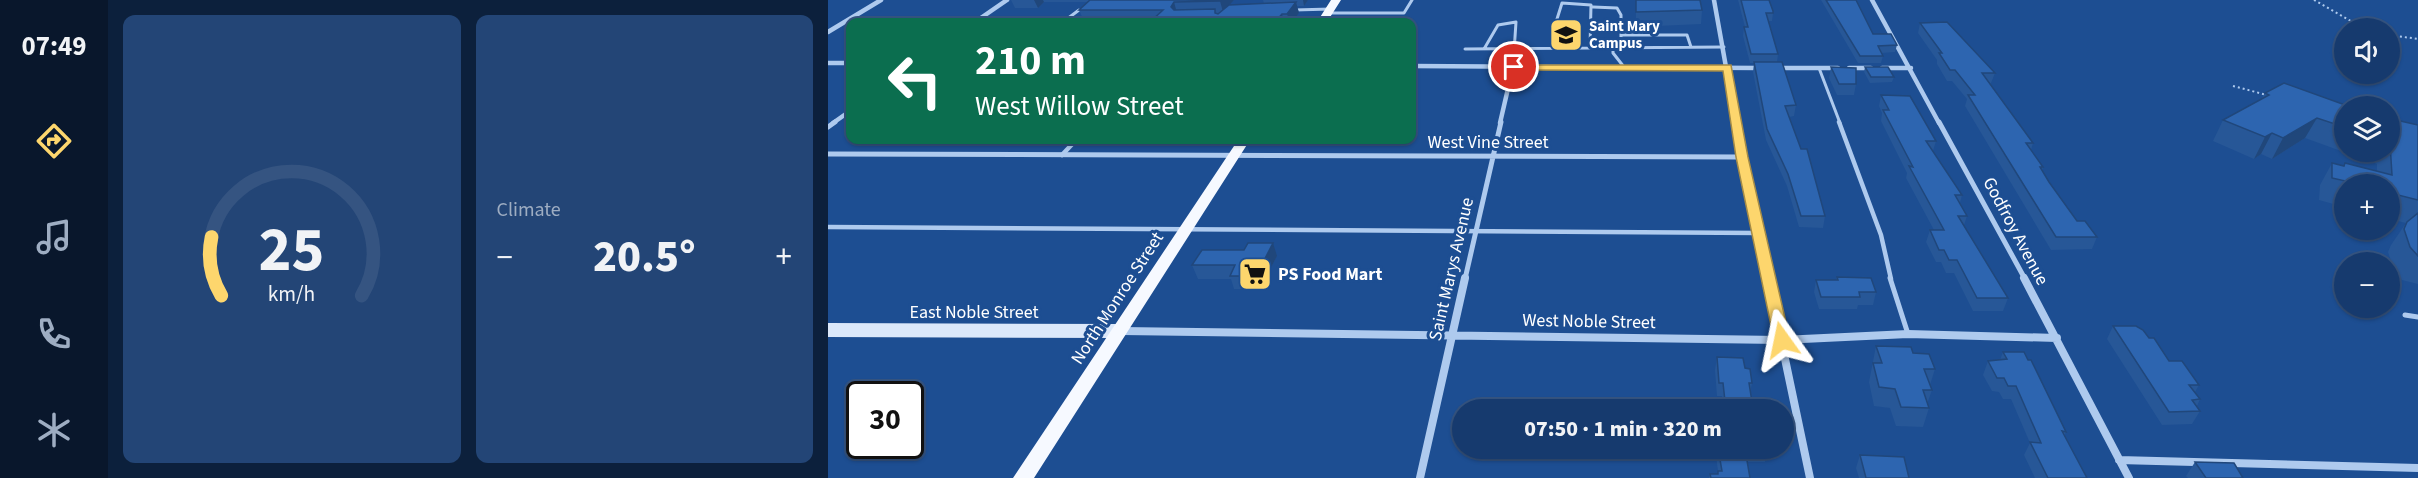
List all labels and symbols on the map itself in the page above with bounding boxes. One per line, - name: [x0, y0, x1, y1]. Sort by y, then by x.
- place label: Saint Mary Campus: [1589, 16, 1660, 54]
- school or university icon: Saint Mary Campus: [1548, 17, 1584, 53]
- pin: [1488, 41, 1539, 92]
- street label: West Vine Street: [1427, 130, 1549, 155]
- street label: Godfroy Avenue: [1977, 173, 2055, 290]
- street label: Saint Marys Avenue: [1423, 195, 1480, 343]
- street label: North Monroe Street: [1065, 227, 1170, 369]
- supermarket icon: PS Food Mart: [1237, 256, 1273, 292]
- place label: PS Food Mart: [1278, 262, 1383, 287]
- street label: East Noble Street: [910, 300, 1039, 325]
- street label: West Noble Street: [1522, 308, 1656, 335]
- position arrow: [1750, 308, 1814, 372]
- speed limit sign: 30: [846, 381, 924, 459]

